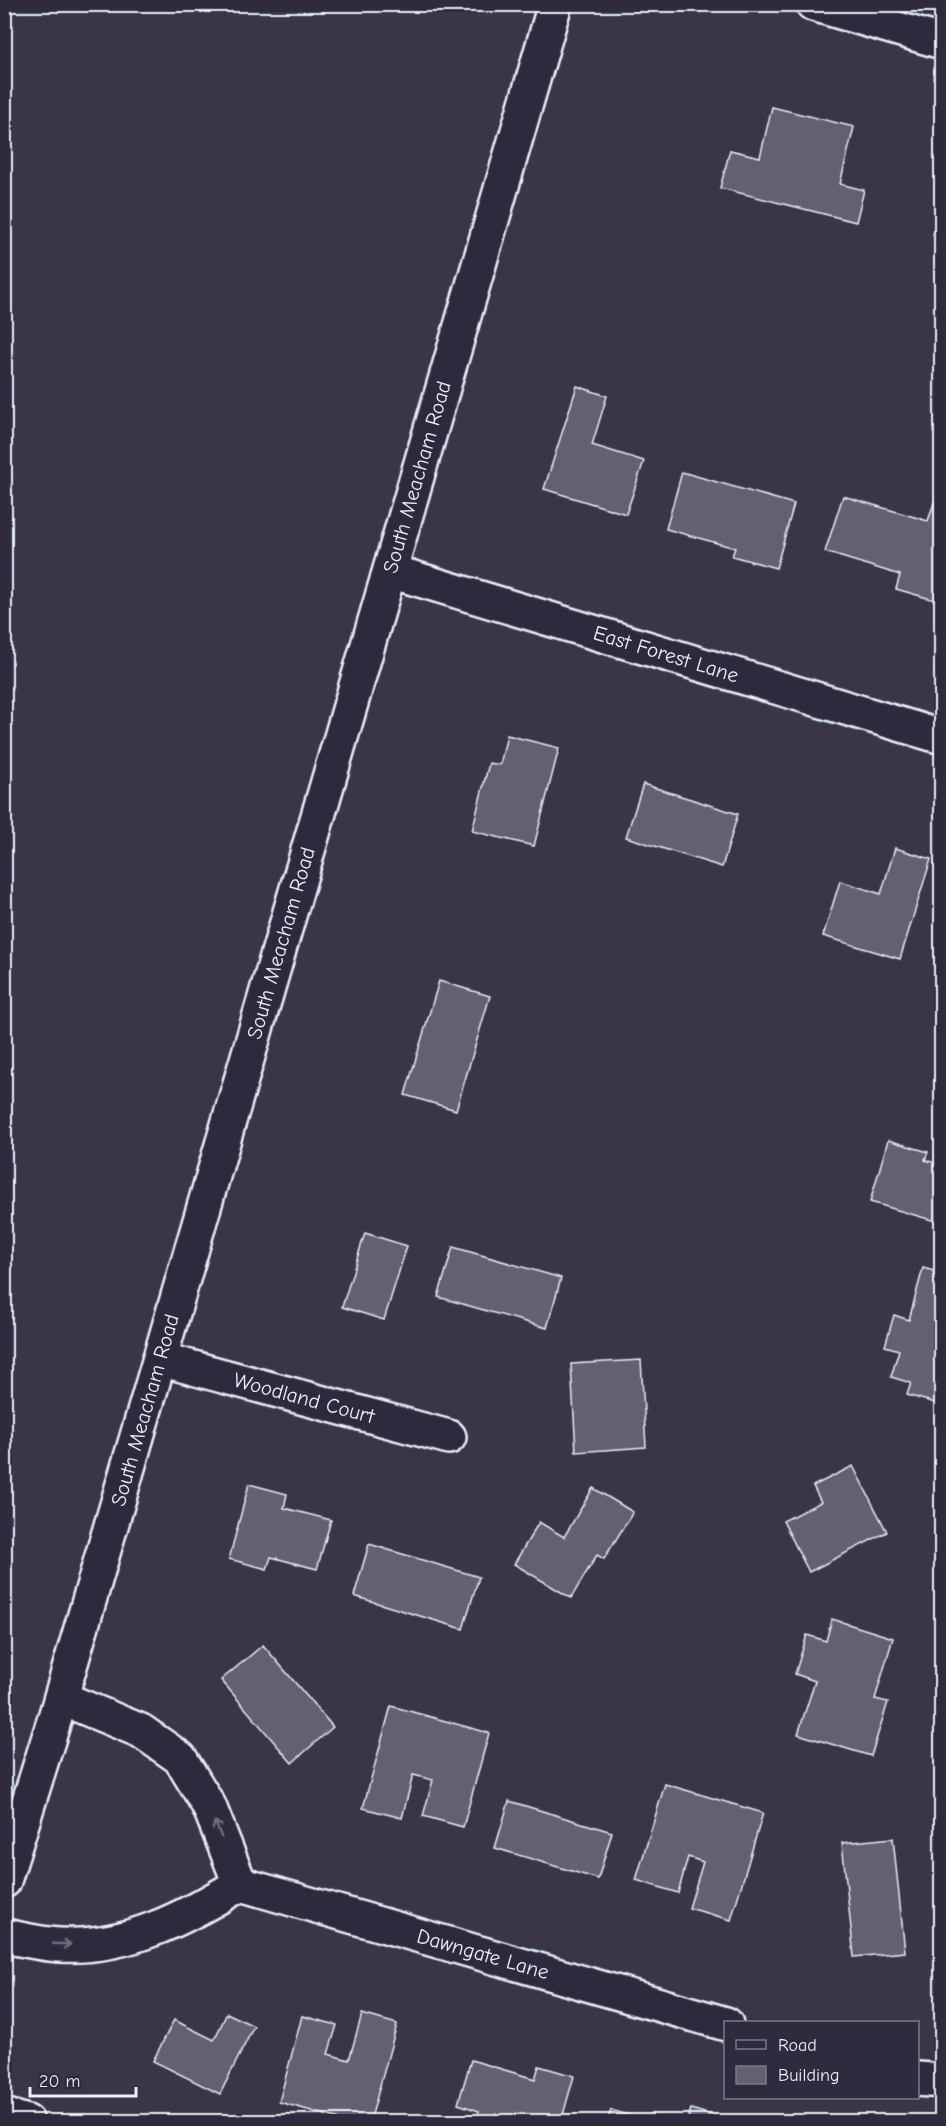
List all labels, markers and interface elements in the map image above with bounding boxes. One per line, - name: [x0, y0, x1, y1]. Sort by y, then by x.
- street label: South Meacham Road: [378, 378, 456, 576]
- street label: East Forest Lane: [590, 621, 742, 687]
- street label: South Meacham Road: [242, 844, 320, 1042]
- street label: South Meacham Road: [106, 1311, 184, 1509]
- street label: Woodland Court: [231, 1368, 378, 1429]
- one-way arrow: [212, 1820, 223, 1839]
- street label: Dawngate Lane: [414, 1924, 552, 1984]
- one-way arrow: [52, 1939, 72, 1950]
- legend: [724, 2021, 919, 2099]
- text: Road: [778, 2035, 817, 2056]
- scale bar: [30, 2060, 136, 2098]
- text: Building: [778, 2065, 840, 2086]
- text: 20 m: [39, 2071, 80, 2092]

